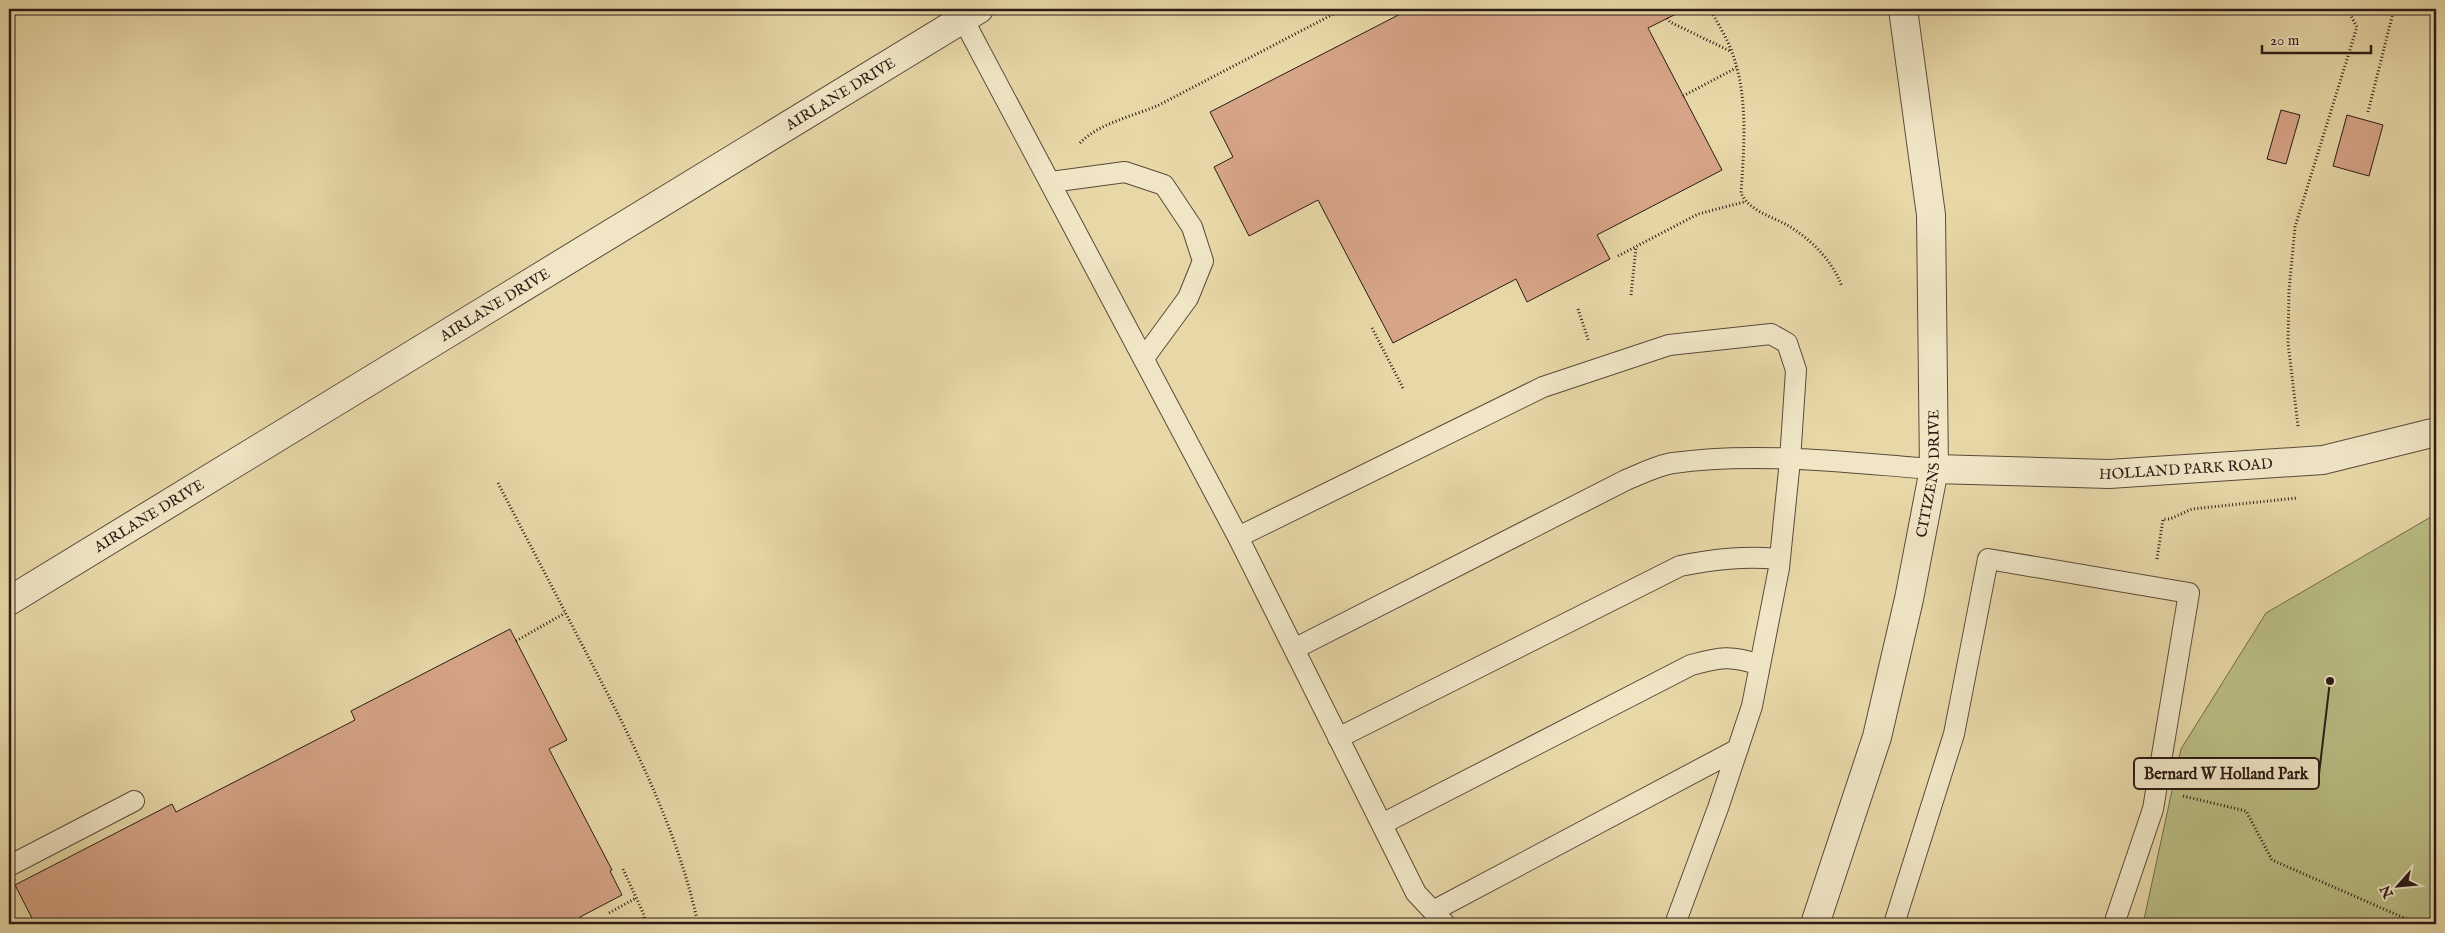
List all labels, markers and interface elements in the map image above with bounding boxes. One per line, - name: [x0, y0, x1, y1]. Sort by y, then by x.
- scale bar: [2262, 22, 2371, 54]
- text: 20 m: [2270, 31, 2300, 50]
- street label: AIRLANE DRIVE: [781, 53, 899, 135]
- street label: AIRLANE DRIVE: [435, 264, 553, 346]
- street label: CITIZENS DRIVE: [1912, 409, 1944, 539]
- street label: HOLLAND PARK ROAD: [2099, 454, 2273, 484]
- street label: AIRLANE DRIVE: [90, 475, 207, 557]
- callout: Bernard W Holland Park: [2134, 758, 2319, 789]
- text: Bernard W Holland Park: [2144, 765, 2309, 785]
- north arrow: [2372, 860, 2422, 910]
- text: N: [2377, 882, 2399, 902]

